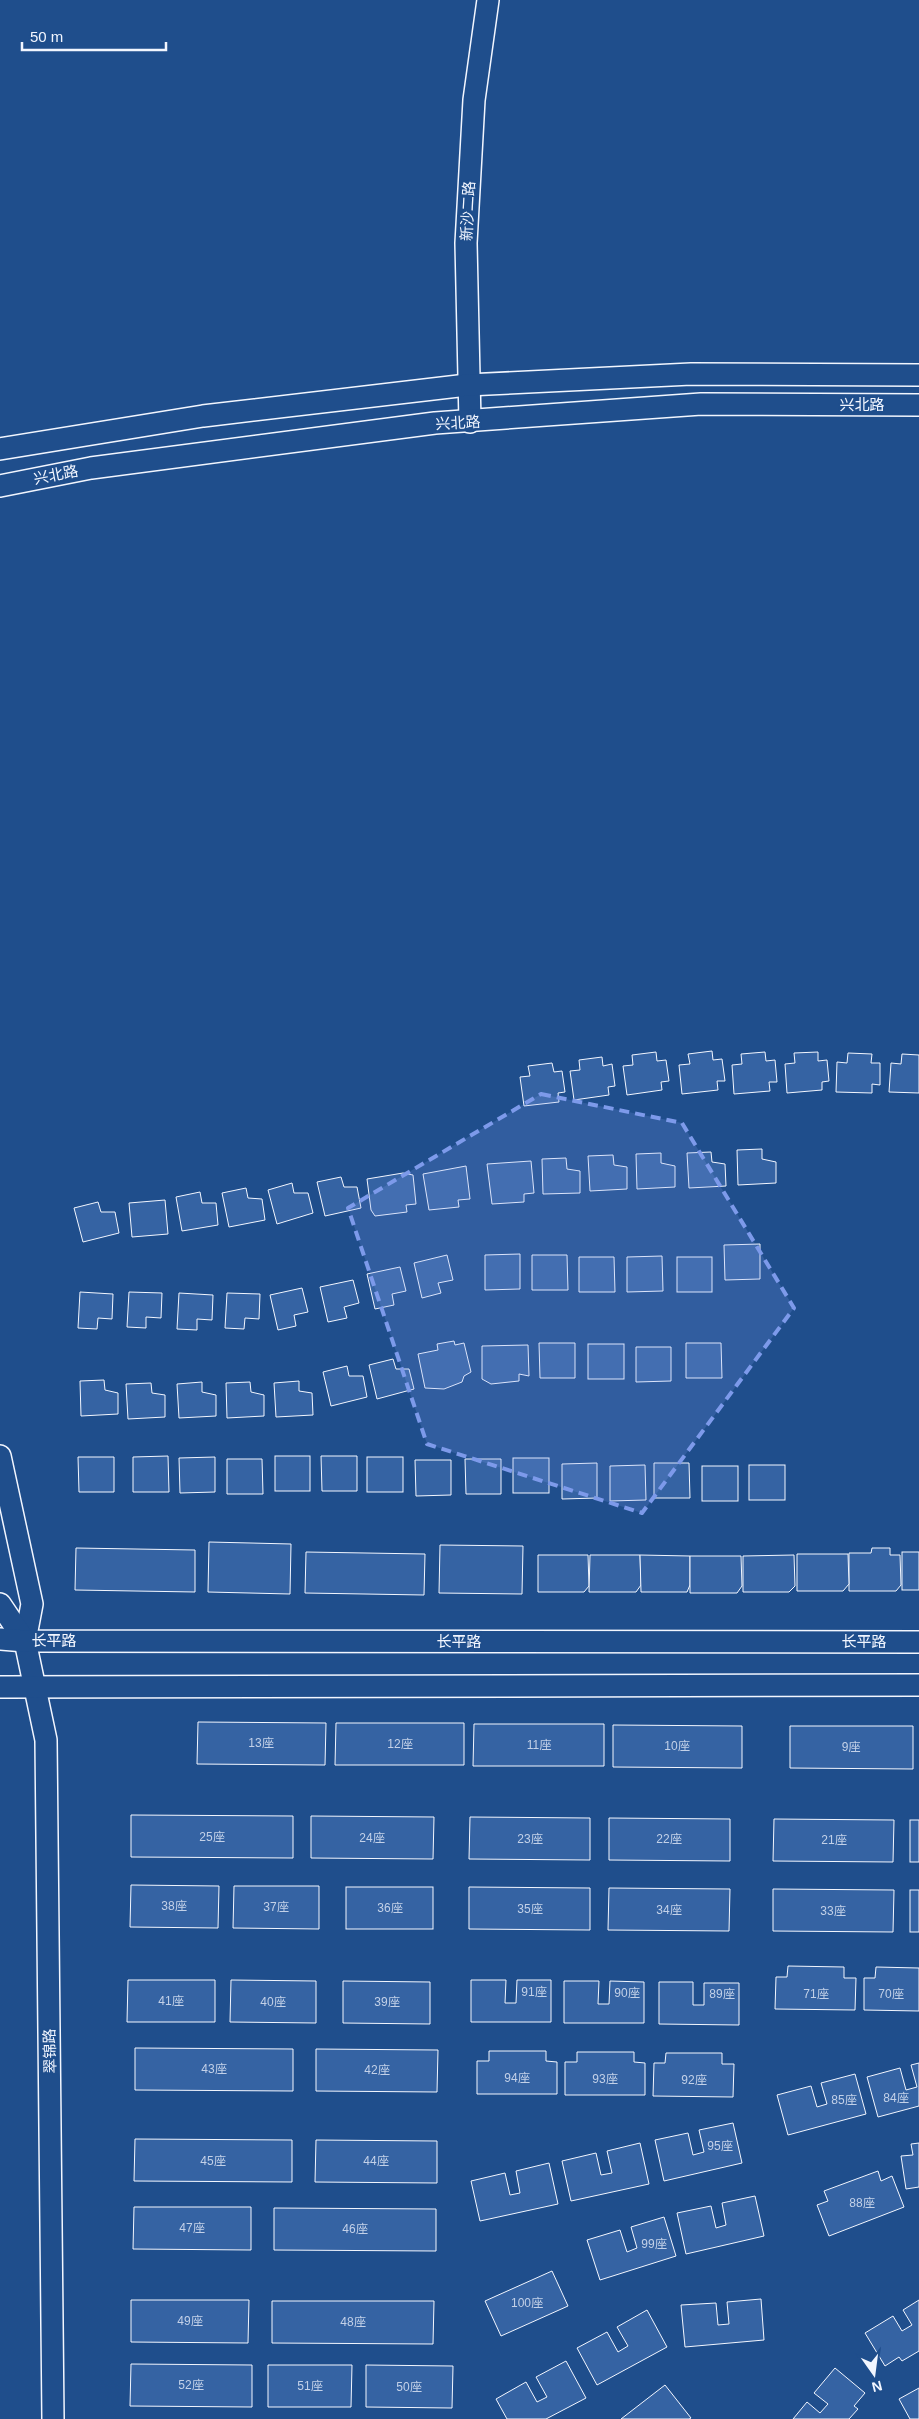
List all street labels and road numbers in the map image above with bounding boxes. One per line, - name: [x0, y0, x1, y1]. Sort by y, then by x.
- street label: 新沙二路: [457, 181, 478, 241]
- street label: 兴北路: [839, 396, 885, 413]
- street label: 兴北路: [435, 413, 481, 432]
- street label: 兴北路: [32, 462, 80, 487]
- street label: 长平路: [31, 1632, 77, 1649]
- street label: 长平路: [436, 1633, 482, 1650]
- street label: 长平路: [841, 1633, 887, 1650]
- street label: 翠锦路: [41, 2028, 58, 2074]

